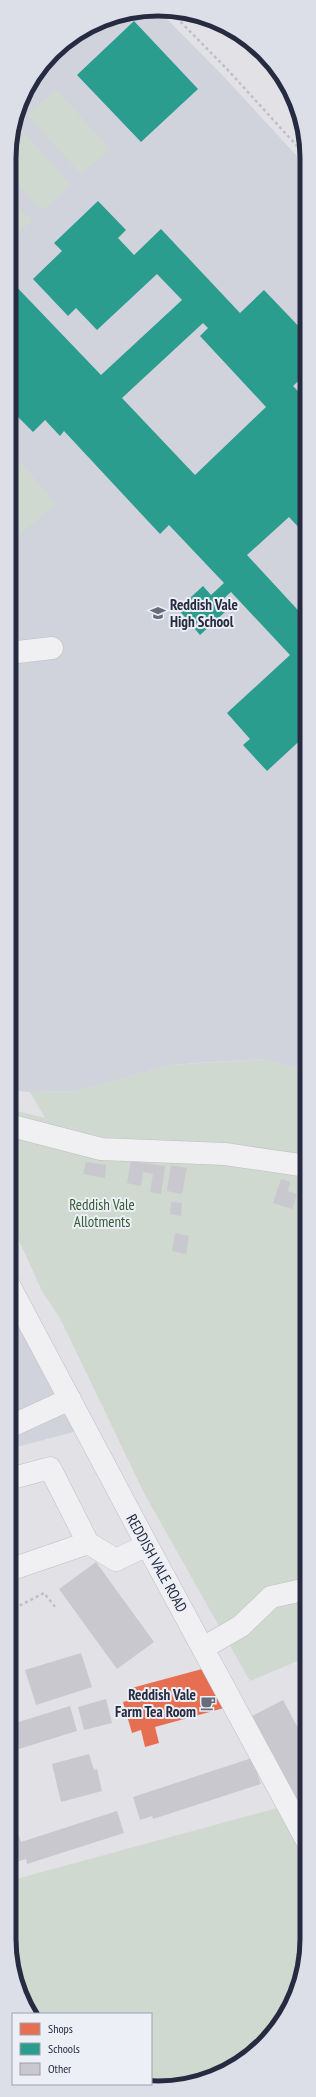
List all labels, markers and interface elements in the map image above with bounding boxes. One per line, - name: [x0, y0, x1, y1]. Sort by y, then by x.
- place label: Reddish Vale High School: [170, 595, 238, 631]
- school or university icon: Reddish Vale High School: [149, 604, 167, 622]
- park label: Reddish Vale Allotments: [69, 1195, 135, 1231]
- street label: REDDISH VALE ROAD: [122, 1511, 192, 1615]
- place label: Reddish Vale Farm Tea Room: [115, 1685, 196, 1721]
- cafe icon: Reddish Vale Farm Tea Room: [199, 1694, 217, 1712]
- legend: [12, 2013, 152, 2085]
- text: Shops: [48, 2021, 73, 2036]
- text: Schools: [48, 2041, 80, 2056]
- text: Other: [48, 2061, 72, 2076]

